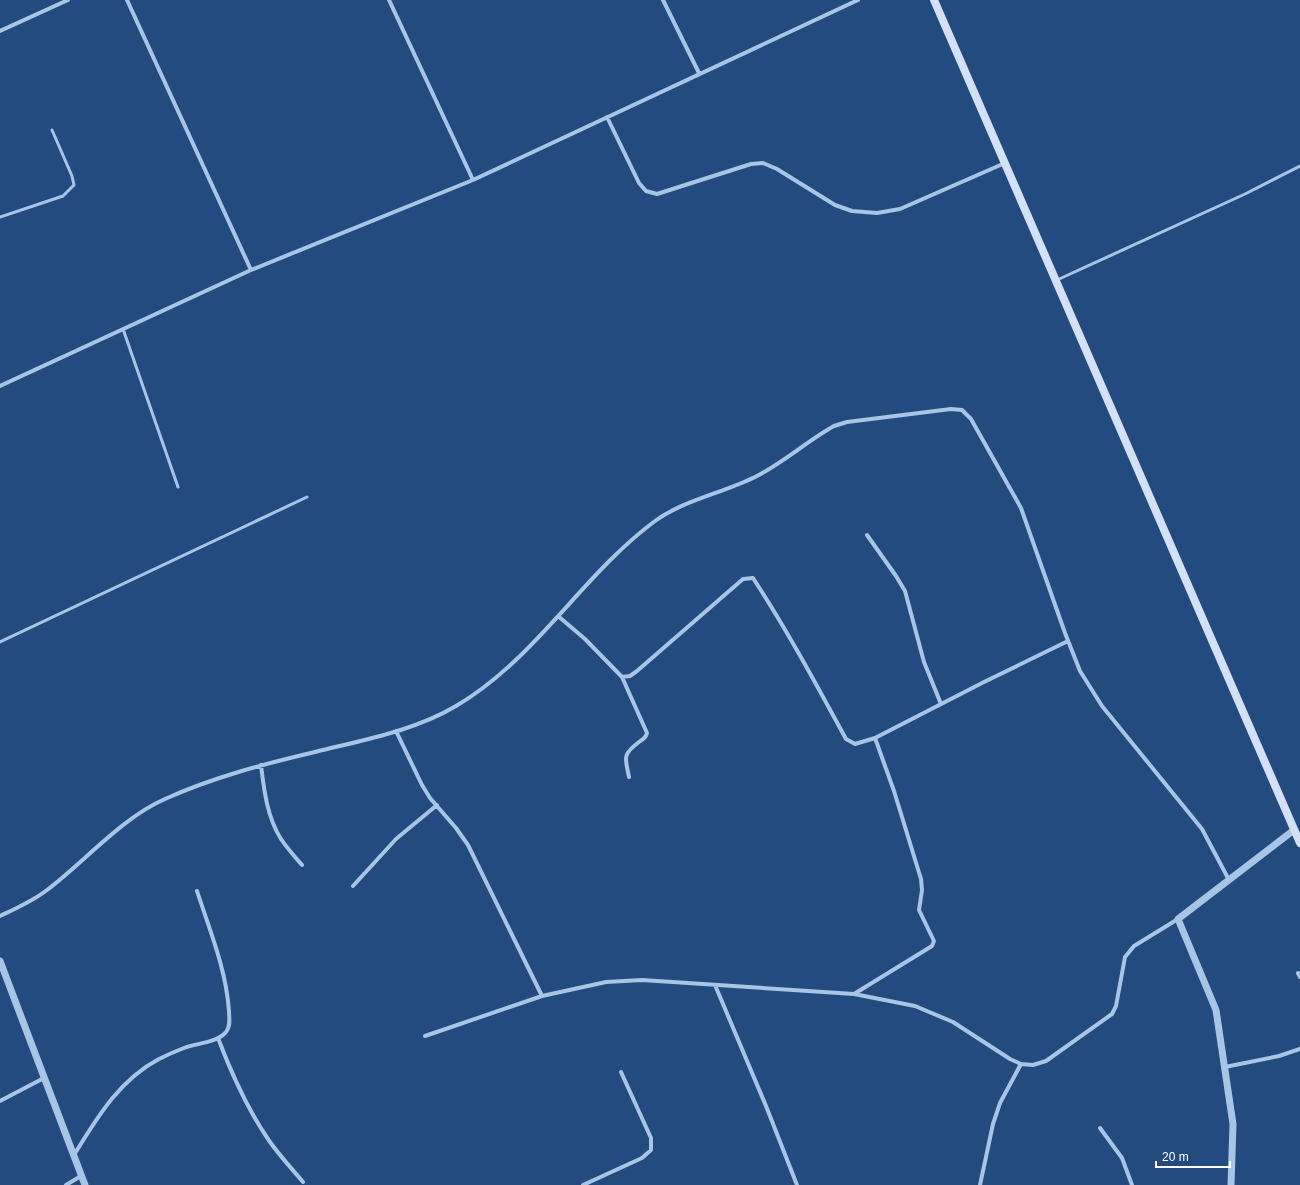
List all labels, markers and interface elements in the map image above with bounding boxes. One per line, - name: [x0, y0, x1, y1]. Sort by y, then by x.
- scale bar: [1156, 1143, 1230, 1169]
- text: 20 m: [1162, 1150, 1189, 1164]

